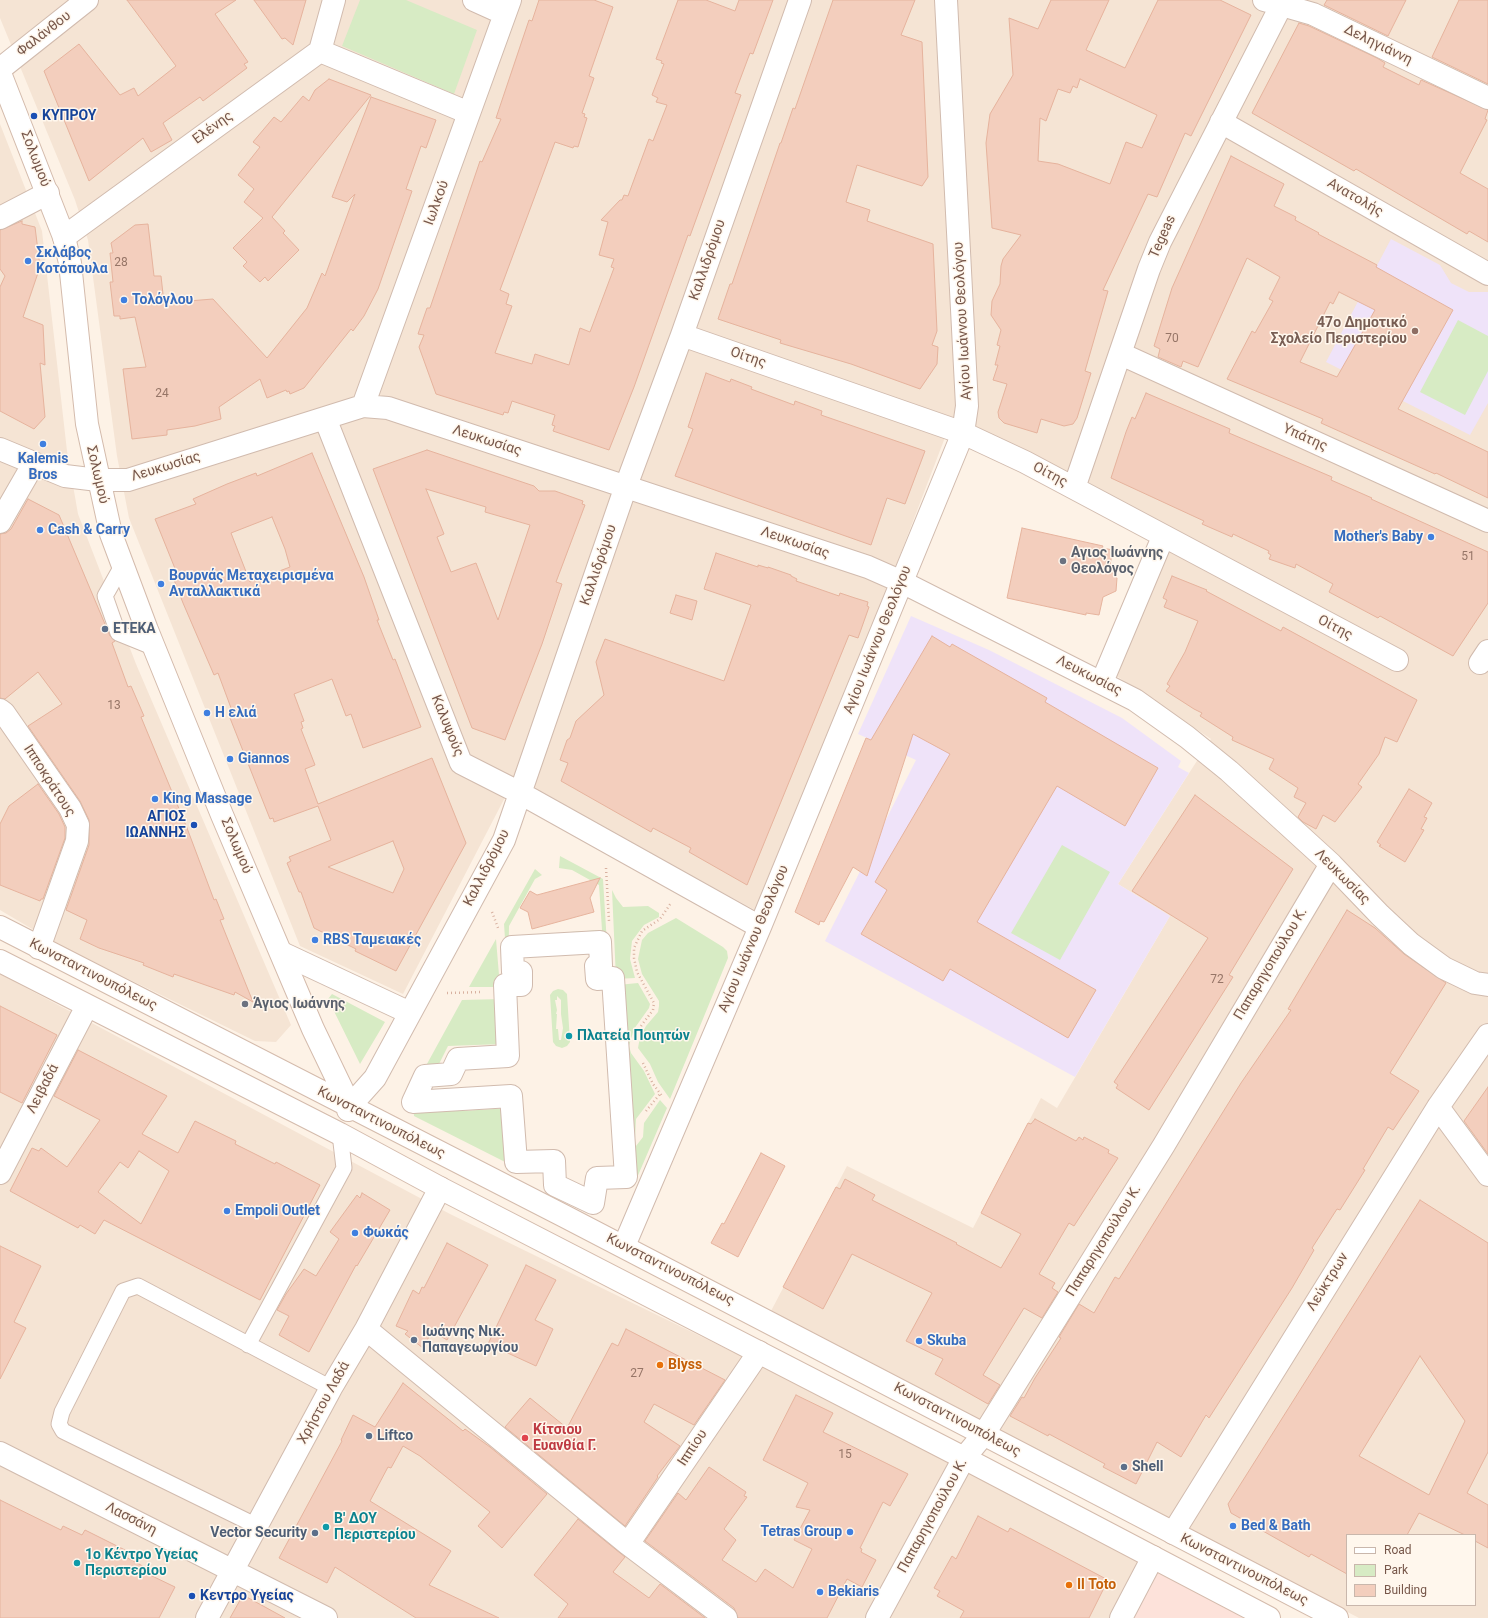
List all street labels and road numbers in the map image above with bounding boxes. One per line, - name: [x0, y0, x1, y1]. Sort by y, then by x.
- street label: Φαλάνθου: [14, 8, 74, 60]
- street label: Δεληγιάννη: [1341, 21, 1415, 69]
- street label: Ελένης: [190, 108, 236, 148]
- street label: Σολωμού: [17, 129, 53, 189]
- street label: Ανατολής: [1324, 175, 1386, 221]
- street label: Ιωλκού: [421, 178, 453, 228]
- street label: Tegeas: [1146, 213, 1180, 261]
- street label: Καλλιδρόμου: [686, 217, 730, 303]
- street label: Αγίου Ιωάννου Θεολόγου: [950, 241, 976, 401]
- street label: Οίτης: [728, 344, 768, 372]
- street label: Υπάτης: [1280, 421, 1330, 455]
- street label: Λευκωσίας: [450, 422, 524, 460]
- street label: Σολωμού: [82, 444, 112, 506]
- street label: Λευκωσίας: [129, 448, 203, 486]
- street label: Οίτης: [1030, 459, 1070, 491]
- street label: Καλλιδρόμου: [577, 522, 621, 608]
- street label: Λευκωσίας: [758, 523, 832, 563]
- street label: Αγίου Ιωάννου Θεολόγου: [841, 563, 915, 717]
- street label: Οίτης: [1315, 612, 1355, 644]
- street label: Λευκωσίας: [1053, 652, 1125, 700]
- street label: Καλυψούς: [427, 693, 467, 759]
- street label: Ιπποκράτους: [20, 742, 78, 820]
- street label: Σολωμού: [217, 816, 255, 876]
- street label: Καλλιδρόμου: [460, 827, 514, 909]
- street label: Λευκωσίας: [1311, 846, 1373, 908]
- street label: Αγίου Ιωάννου Θεολόγου: [715, 863, 793, 1015]
- street label: Παπαρηγοπούλου Κ.: [1231, 905, 1311, 1023]
- street label: Κωνσταντινουπόλεως: [26, 935, 160, 1015]
- street label: Λειβαδά: [23, 1061, 63, 1117]
- street label: Κωνσταντινουπόλεως: [314, 1083, 448, 1163]
- street label: Παπαρηγοπούλου Κ.: [1063, 1182, 1145, 1300]
- street label: Κωνσταντινουπόλεως: [603, 1230, 737, 1310]
- street label: Λεύκτρων: [1303, 1250, 1353, 1314]
- street label: Χρήστου Λαδά: [294, 1359, 354, 1447]
- street label: Κωνσταντινουπόλεως: [891, 1379, 1023, 1461]
- street label: Ιππίου: [675, 1426, 711, 1470]
- street label: Παπαρηγοπούλου Κ.: [895, 1456, 971, 1576]
- street label: Λασσάνη: [102, 1499, 160, 1539]
- street label: Κωνσταντινουπόλεως: [1177, 1530, 1311, 1610]

